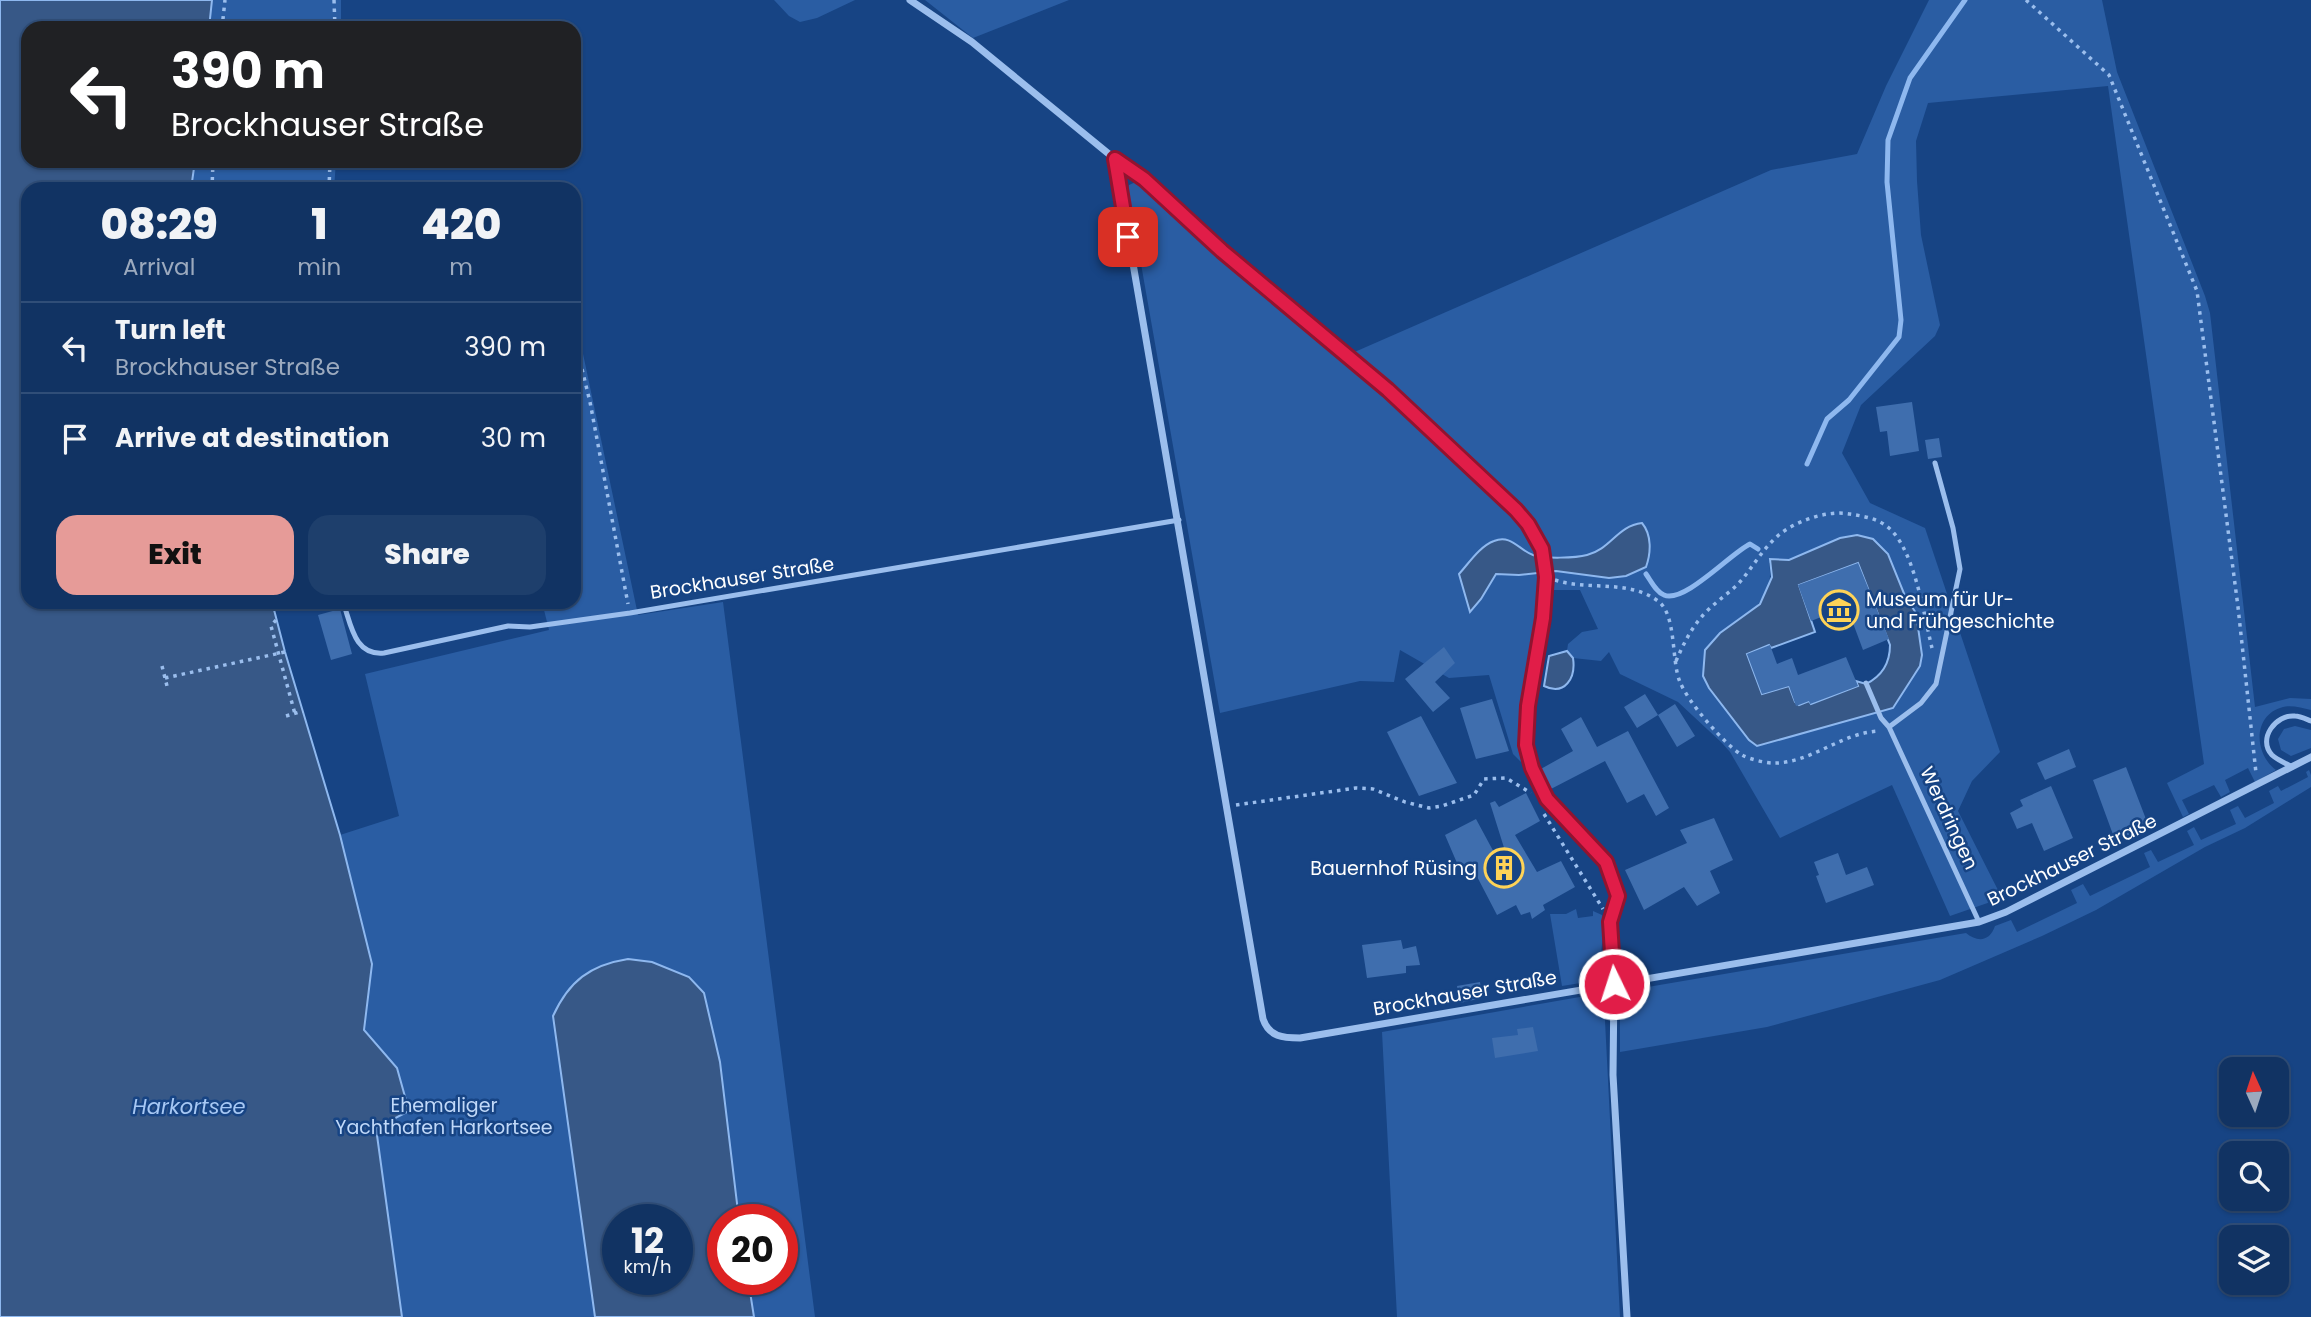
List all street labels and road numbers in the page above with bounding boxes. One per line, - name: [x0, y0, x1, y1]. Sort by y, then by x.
- street label: Brockhauser Straße: [648, 550, 836, 606]
- street label: Werdringen: [1913, 762, 1985, 874]
- street label: Brockhauser Straße: [1983, 807, 2161, 913]
- street label: Brockhauser Straße: [1371, 964, 1559, 1022]

